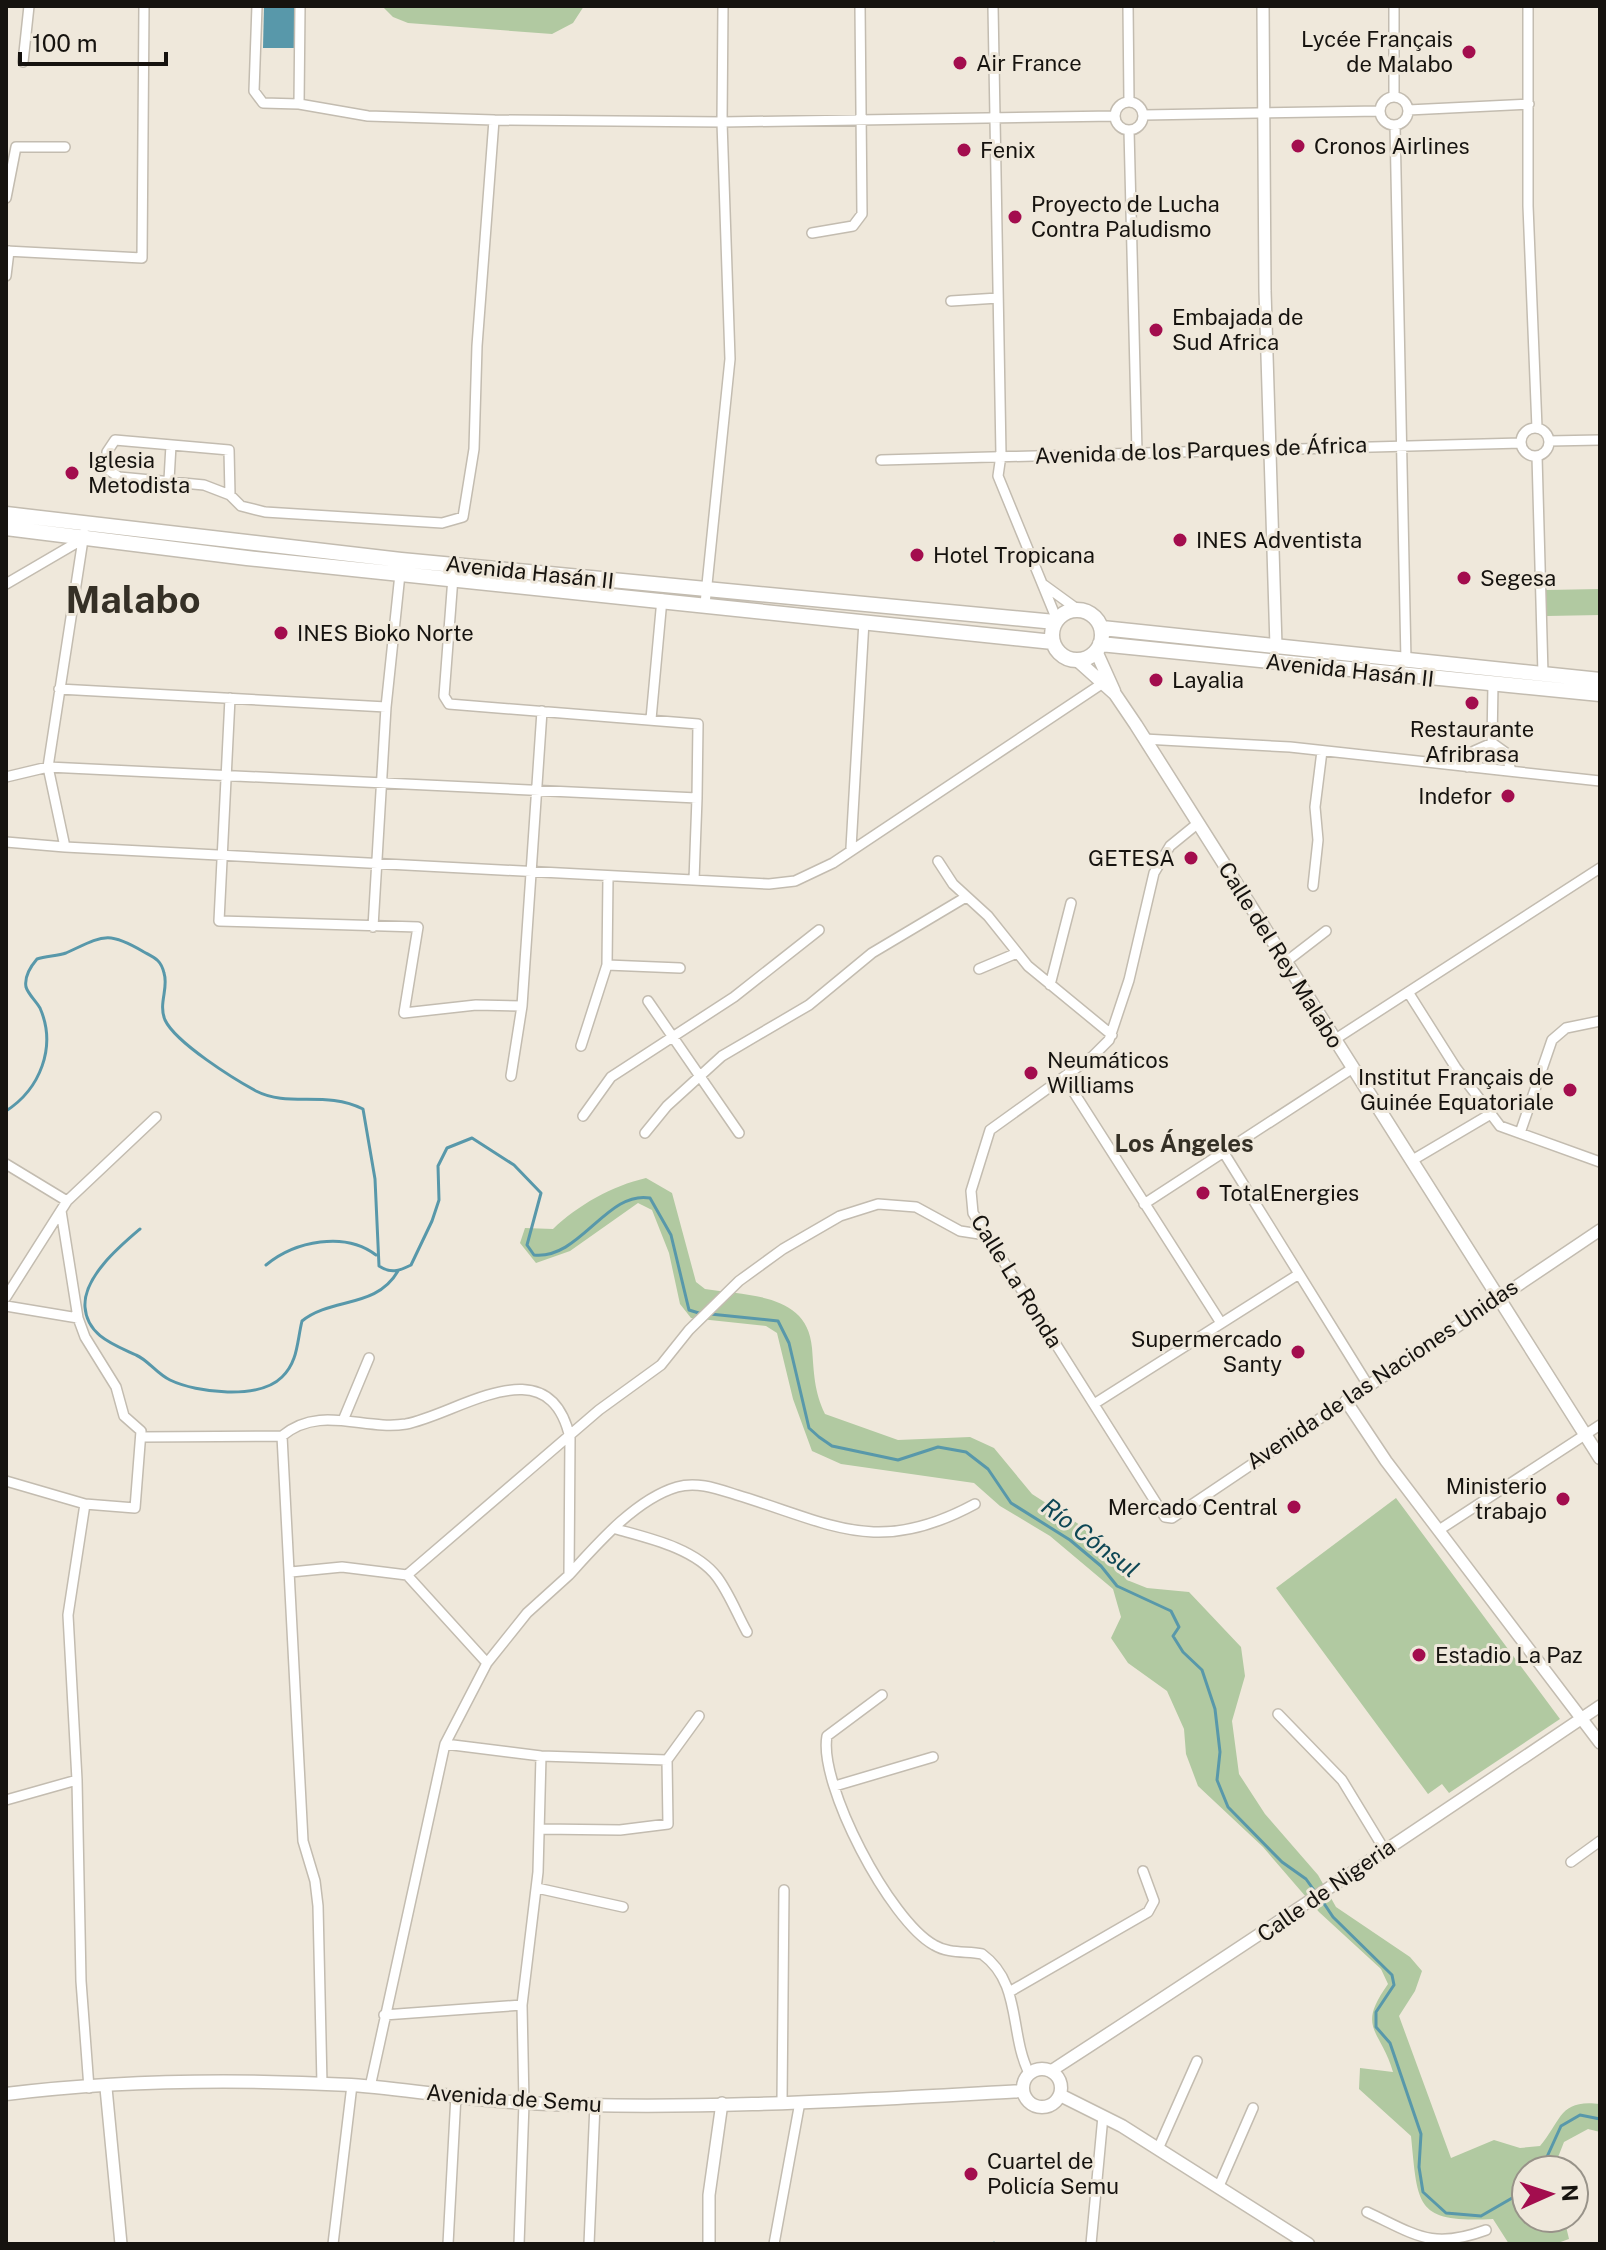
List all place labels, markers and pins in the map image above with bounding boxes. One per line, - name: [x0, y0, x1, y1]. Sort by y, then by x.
- place label: Lycée Français de Malabo: [1301, 26, 1453, 77]
- marker: Lycée Français de Malabo: [1460, 43, 1478, 61]
- place label: Air France: [976, 50, 1082, 76]
- marker: Air France: [951, 54, 969, 72]
- place label: Cronos Airlines: [1314, 133, 1470, 159]
- place label: Fenix: [980, 137, 1036, 163]
- marker: Cronos Airlines: [1289, 137, 1307, 155]
- marker: Fenix: [955, 141, 973, 159]
- place label: Proyecto de Lucha Contra Paludismo: [1031, 191, 1220, 242]
- marker: Proyecto de Lucha Contra Paludismo: [1006, 208, 1024, 226]
- place label: Embajada de Sud Africa: [1172, 304, 1303, 355]
- marker: Embajada de Sud Africa: [1147, 321, 1165, 339]
- place label: Iglesia Metodista: [88, 447, 190, 498]
- marker: Iglesia Metodista: [63, 464, 81, 482]
- place label: INES Adventista: [1196, 527, 1362, 553]
- marker: INES Adventista: [1171, 531, 1189, 549]
- place label: Hotel Tropicana: [933, 542, 1095, 568]
- marker: Hotel Tropicana: [908, 546, 926, 564]
- place label: Segesa: [1480, 565, 1556, 591]
- marker: Segesa: [1455, 569, 1473, 587]
- place label: INES Bioko Norte: [297, 620, 474, 646]
- marker: INES Bioko Norte: [272, 624, 290, 642]
- place label: Layalia: [1172, 667, 1244, 693]
- marker: Layalia: [1147, 671, 1165, 689]
- marker: Restaurante Afribrasa: [1463, 694, 1481, 712]
- place label: Restaurante Afribrasa: [1410, 716, 1534, 767]
- place label: Indefor: [1418, 783, 1492, 809]
- marker: Indefor: [1499, 787, 1517, 805]
- place label: GETESA: [1088, 845, 1175, 871]
- marker: GETESA: [1182, 849, 1200, 867]
- place label: Neumáticos Williams: [1047, 1047, 1169, 1098]
- marker: Neumáticos Williams: [1022, 1064, 1040, 1082]
- place label: Institut Français de Guinée Equatoriale: [1358, 1064, 1554, 1115]
- marker: Institut Français de Guinée Equatoriale: [1561, 1081, 1579, 1099]
- place label: TotalEnergies: [1219, 1180, 1359, 1206]
- marker: TotalEnergies: [1194, 1184, 1212, 1202]
- place label: Supermercado Santy: [1131, 1326, 1282, 1377]
- marker: Supermercado Santy: [1289, 1343, 1307, 1361]
- place label: Ministerio trabajo: [1446, 1473, 1547, 1524]
- marker: Ministerio trabajo: [1554, 1490, 1572, 1508]
- place label: Mercado Central: [1108, 1494, 1278, 1520]
- marker: Mercado Central: [1285, 1498, 1303, 1516]
- place label: Estadio La Paz: [1435, 1642, 1583, 1668]
- marker: Estadio La Paz: [1410, 1646, 1428, 1664]
- place label: Cuartel de Policía Semu: [987, 2148, 1119, 2199]
- marker: Cuartel de Policía Semu: [962, 2165, 980, 2183]

